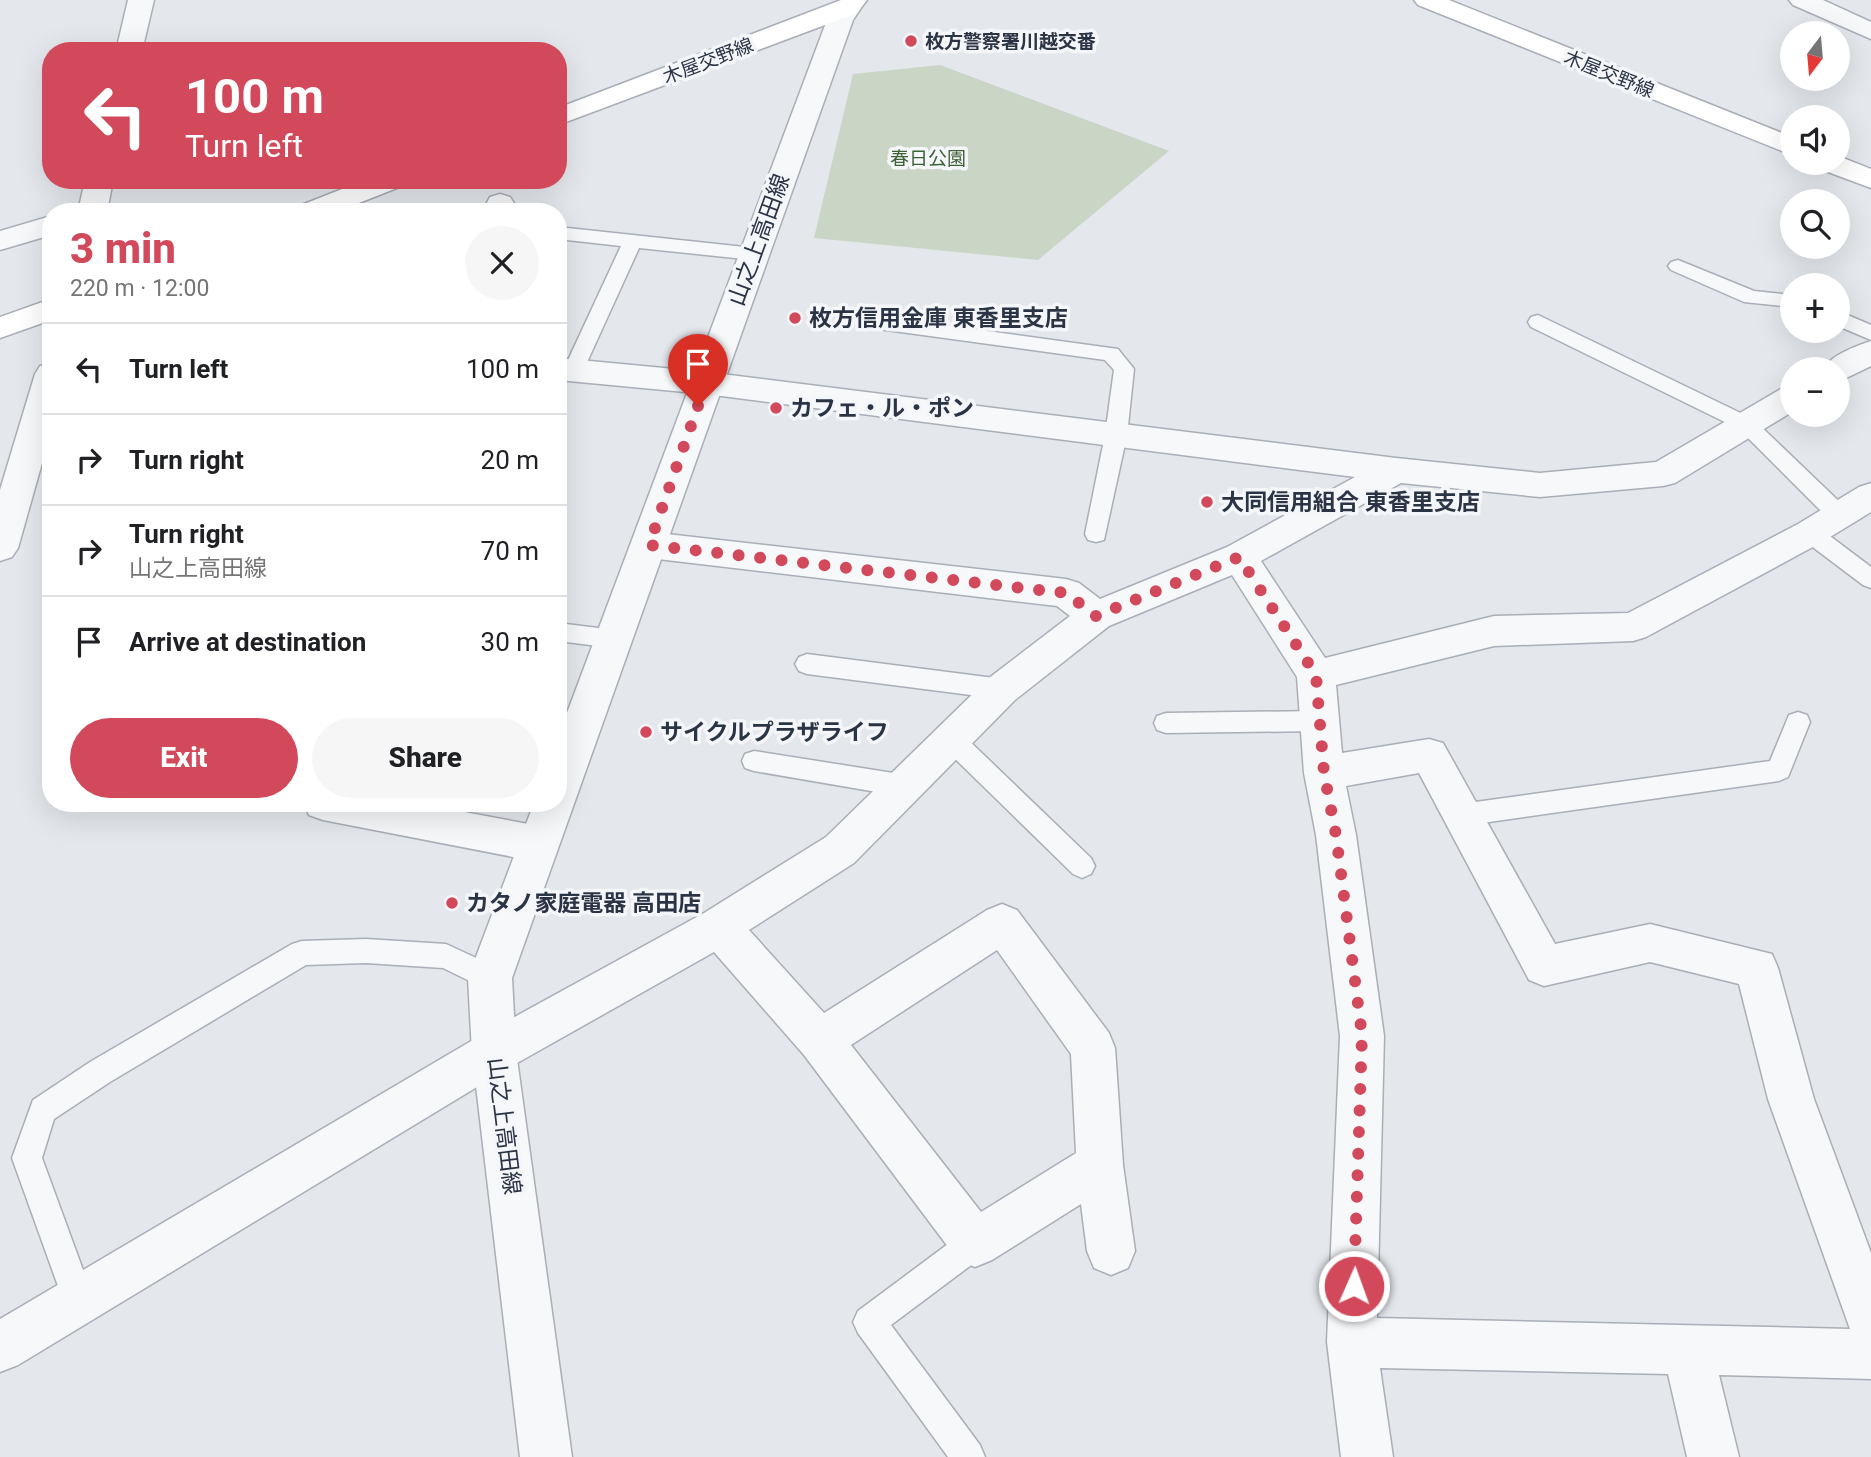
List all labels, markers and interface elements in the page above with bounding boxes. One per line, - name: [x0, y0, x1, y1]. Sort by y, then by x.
- north arrow: [1780, 21, 1850, 91]
- map controls: [1780, 21, 1850, 427]
- place label: 枚方警察署川越交番: [925, 30, 1096, 53]
- street label: 木屋交野線: [660, 33, 756, 89]
- marker: 枚方警察署川越交番: [903, 33, 919, 49]
- street label: 木屋交野線: [1561, 46, 1657, 102]
- text: 100 m: [185, 68, 324, 125]
- icon: left: [70, 70, 161, 161]
- button: sound: [1780, 105, 1850, 175]
- text: Turn left: [185, 127, 303, 165]
- park label: 春日公園: [890, 147, 966, 170]
- street label: 山之上高田線: [723, 171, 795, 309]
- button: search: [1780, 189, 1850, 259]
- text: 3 min: [70, 224, 176, 273]
- button: close: [465, 226, 539, 300]
- button: +: [1780, 273, 1850, 343]
- text: 220 m · 12:00: [70, 275, 209, 302]
- place label: 枚方信用金庫 東香里支店: [809, 305, 1068, 332]
- marker: 枚方信用金庫 東香里支店: [787, 310, 803, 326]
- pin: [668, 334, 728, 406]
- icon: arrive: [679, 345, 717, 383]
- icon: left: [70, 350, 108, 388]
- text: Turn left: [129, 354, 228, 384]
- text: 100 m: [466, 354, 539, 384]
- button: −: [1780, 357, 1850, 427]
- place label: カフェ・ル・ポン: [790, 395, 974, 422]
- marker: カフェ・ル・ポン: [768, 400, 784, 416]
- icon: right: [70, 441, 108, 479]
- text: Turn right: [129, 445, 244, 475]
- text: 20 m: [481, 445, 539, 475]
- place label: 大同信用組合 東香里支店: [1221, 489, 1480, 516]
- marker: 大同信用組合 東香里支店: [1199, 494, 1215, 510]
- text: Turn right: [129, 519, 244, 549]
- icon: right: [70, 532, 108, 570]
- text: 70 m: [481, 536, 539, 566]
- text: 山之上高田線: [129, 555, 267, 582]
- icon: arrive: [70, 623, 108, 661]
- text: Arrive at destination: [129, 627, 366, 657]
- text: 30 m: [481, 627, 539, 657]
- button: Exit: [70, 718, 298, 798]
- button: Share: [312, 718, 539, 798]
- place label: サイクルプラザライフ: [660, 719, 889, 746]
- marker: サイクルプラザライフ: [638, 724, 654, 740]
- place label: カタノ家庭電器 高田店: [466, 890, 701, 917]
- marker: カタノ家庭電器 高田店: [444, 895, 460, 911]
- street label: 山之上高田線: [482, 1056, 526, 1196]
- position arrow: [1317, 1249, 1391, 1323]

